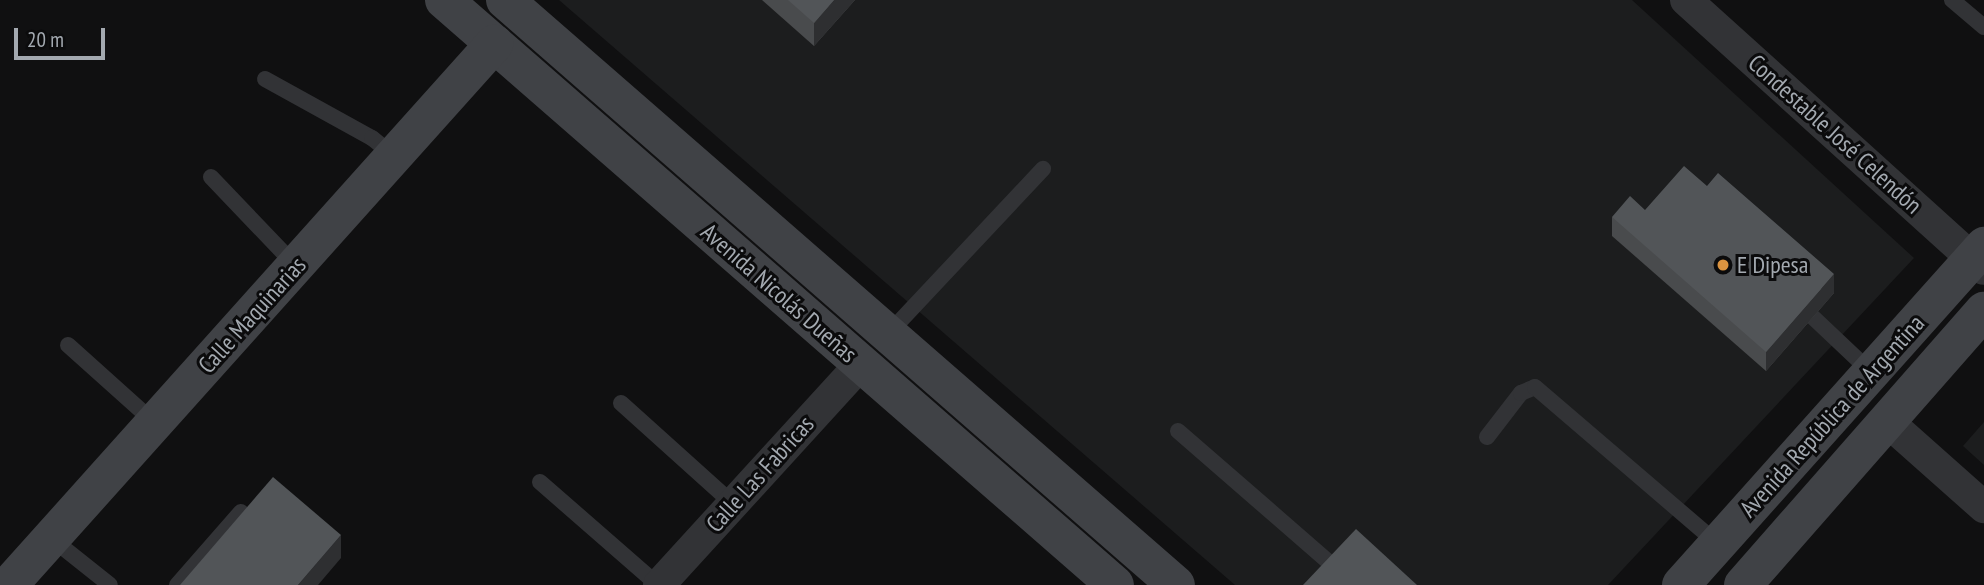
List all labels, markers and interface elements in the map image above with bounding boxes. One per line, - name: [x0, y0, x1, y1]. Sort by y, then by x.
- scale bar: [18, 14, 108, 58]
- text: 20 m: [27, 26, 64, 53]
- street label: Condestable José Celendón: [1742, 48, 1928, 220]
- street label: Avenida Nicolás Dueñas: [695, 218, 863, 368]
- street label: Calle Maquinarias: [192, 251, 312, 379]
- place label: E Dipesa: [1737, 251, 1808, 279]
- marker: E Dipesa: [1715, 257, 1731, 273]
- street label: Avenida República de Argentina: [1733, 309, 1931, 523]
- street label: Calle Las Fabricas: [700, 410, 820, 538]

